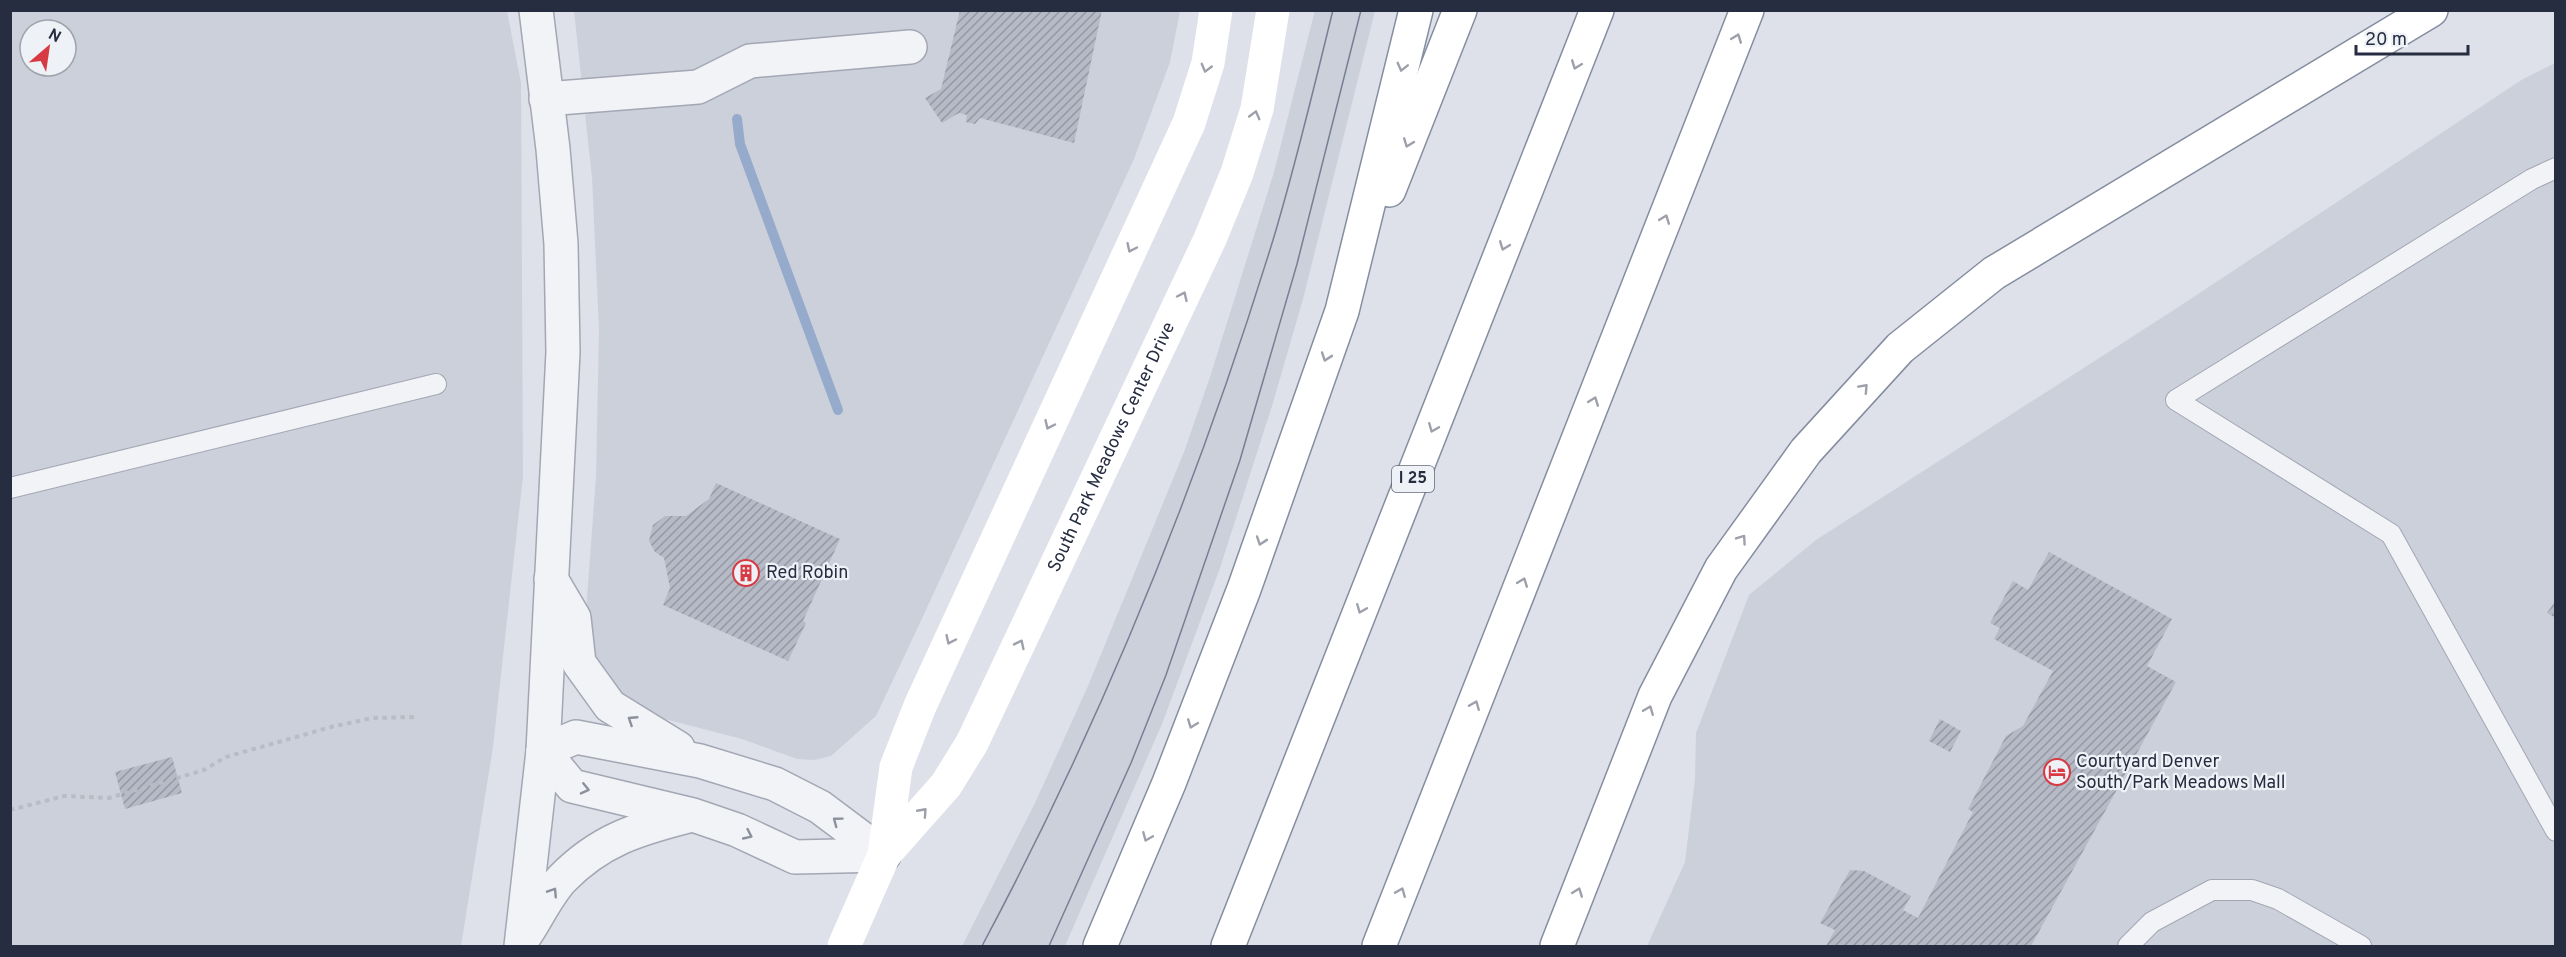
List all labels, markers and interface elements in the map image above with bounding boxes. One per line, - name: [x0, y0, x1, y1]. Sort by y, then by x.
- north arrow: [18, 18, 78, 78]
- scale bar: [2356, 18, 2468, 56]
- text: N: [44, 25, 64, 48]
- text: 20 m: [2365, 29, 2407, 52]
- one-way arrow: [1729, 33, 1742, 44]
- one-way arrow: [1570, 59, 1583, 70]
- one-way arrow: [1397, 62, 1410, 72]
- one-way arrow: [1200, 63, 1213, 73]
- one-way arrow: [1247, 110, 1260, 120]
- one-way arrow: [1403, 137, 1415, 148]
- one-way arrow: [1658, 215, 1671, 225]
- one-way arrow: [1126, 241, 1138, 252]
- one-way arrow: [1499, 241, 1512, 251]
- one-way arrow: [1176, 291, 1188, 302]
- street label: South Park Meadows Center Drive: [1043, 318, 1181, 576]
- one-way arrow: [1320, 351, 1333, 362]
- one-way arrow: [1857, 384, 1868, 394]
- one-way arrow: [1587, 396, 1599, 407]
- one-way arrow: [1045, 418, 1057, 429]
- one-way arrow: [1428, 422, 1440, 433]
- road number: I 25: [1392, 466, 1434, 492]
- one-way arrow: [1256, 535, 1269, 546]
- one-way arrow: [1735, 535, 1746, 546]
- building icon: Red Robin: [731, 558, 761, 588]
- place label: Red Robin: [766, 562, 848, 585]
- one-way arrow: [1516, 578, 1528, 589]
- one-way arrow: [1356, 603, 1368, 614]
- one-way arrow: [945, 634, 957, 645]
- one-way arrow: [1013, 639, 1025, 650]
- one-way arrow: [1468, 700, 1480, 711]
- one-way arrow: [1642, 706, 1655, 716]
- one-way arrow: [628, 716, 638, 728]
- one-way arrow: [1187, 718, 1200, 728]
- place label: Courtyard Denver South/Park Meadows Mall: [2076, 751, 2285, 795]
- hotel icon: Courtyard Denver South/Park Meadows Mall: [2042, 757, 2072, 787]
- one-way arrow: [579, 781, 589, 794]
- one-way arrow: [916, 808, 927, 818]
- one-way arrow: [833, 817, 844, 828]
- one-way arrow: [742, 827, 753, 839]
- one-way arrow: [1142, 831, 1154, 842]
- one-way arrow: [1393, 887, 1406, 898]
- one-way arrow: [1571, 887, 1583, 898]
- one-way arrow: [546, 888, 558, 898]

